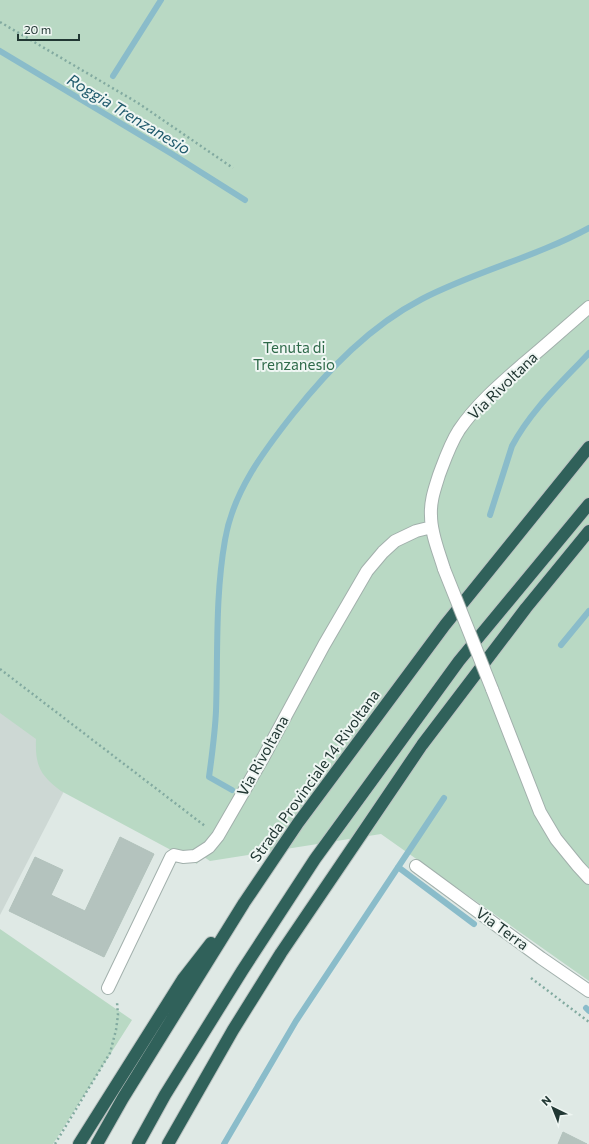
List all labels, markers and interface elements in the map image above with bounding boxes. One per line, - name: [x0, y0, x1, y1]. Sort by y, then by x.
- scale bar: [18, 16, 79, 42]
- text: 20 m: [24, 22, 51, 36]
- water label: Roggia Trenzanesio: [64, 69, 194, 158]
- park label: Tenuta di Trenzanesio: [253, 338, 335, 373]
- street label: Via Rivoltana: [464, 348, 541, 423]
- street label: Strada Provinciale 14 Rivoltana: [246, 686, 383, 865]
- street label: Via Rivoltana: [233, 712, 292, 799]
- street label: Via Terra: [473, 903, 533, 953]
- north arrow: [533, 1088, 573, 1128]
- text: N: [538, 1093, 553, 1108]

